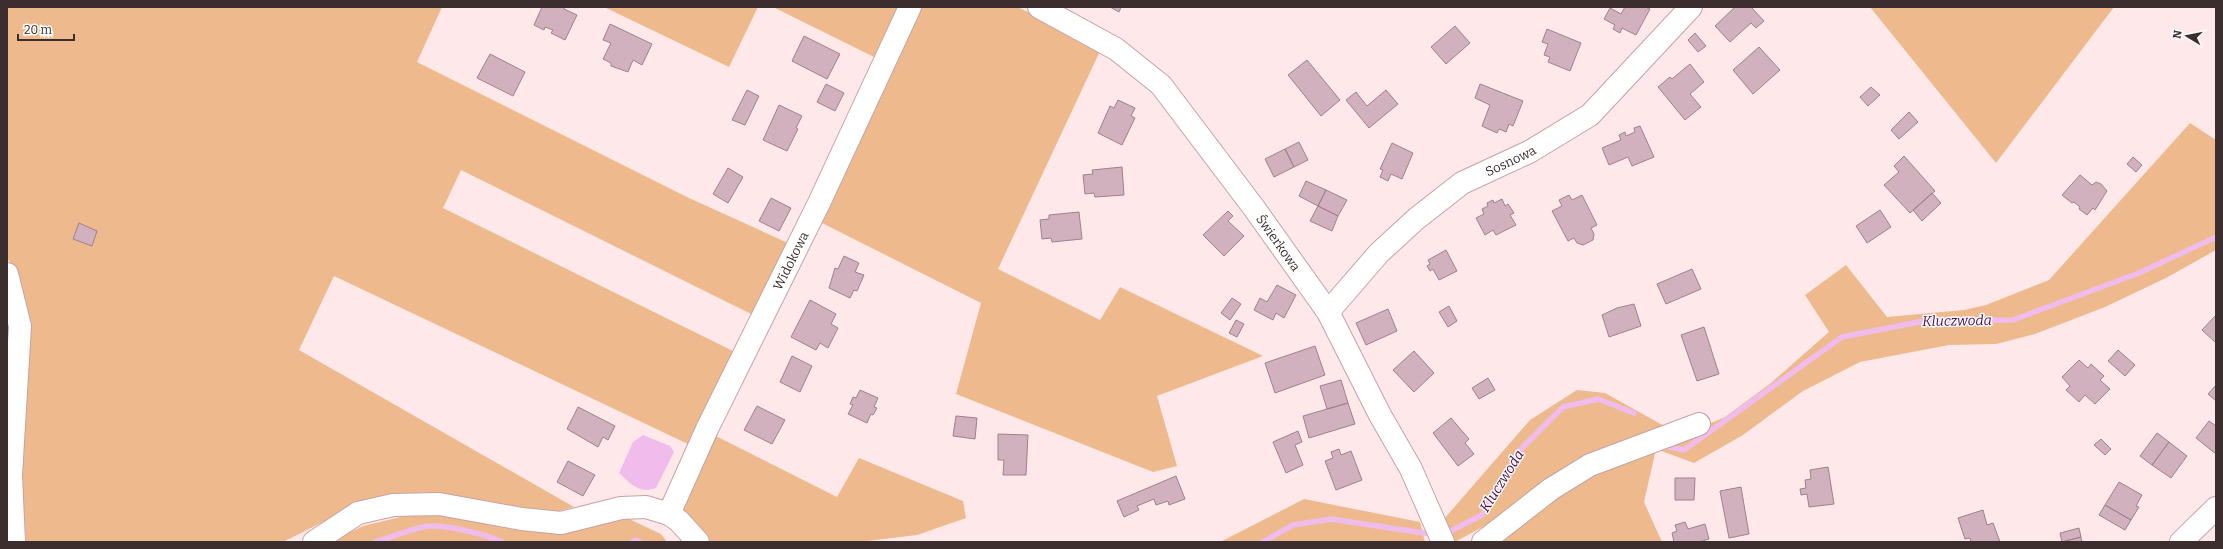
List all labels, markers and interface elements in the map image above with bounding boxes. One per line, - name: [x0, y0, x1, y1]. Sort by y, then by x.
- scale bar: [18, 16, 74, 42]
- north arrow: [2167, 16, 2207, 56]
- text: 20 m: [24, 23, 53, 37]
- text: N: [2171, 29, 2185, 40]
- street label: Sosnowa: [1483, 142, 1539, 179]
- street label: Świerkowa: [1253, 212, 1304, 274]
- street label: Widokowa: [770, 229, 811, 292]
- water label: Kluczwoda: [1922, 312, 1992, 330]
- water label: Kluczwoda: [1476, 447, 1528, 515]

